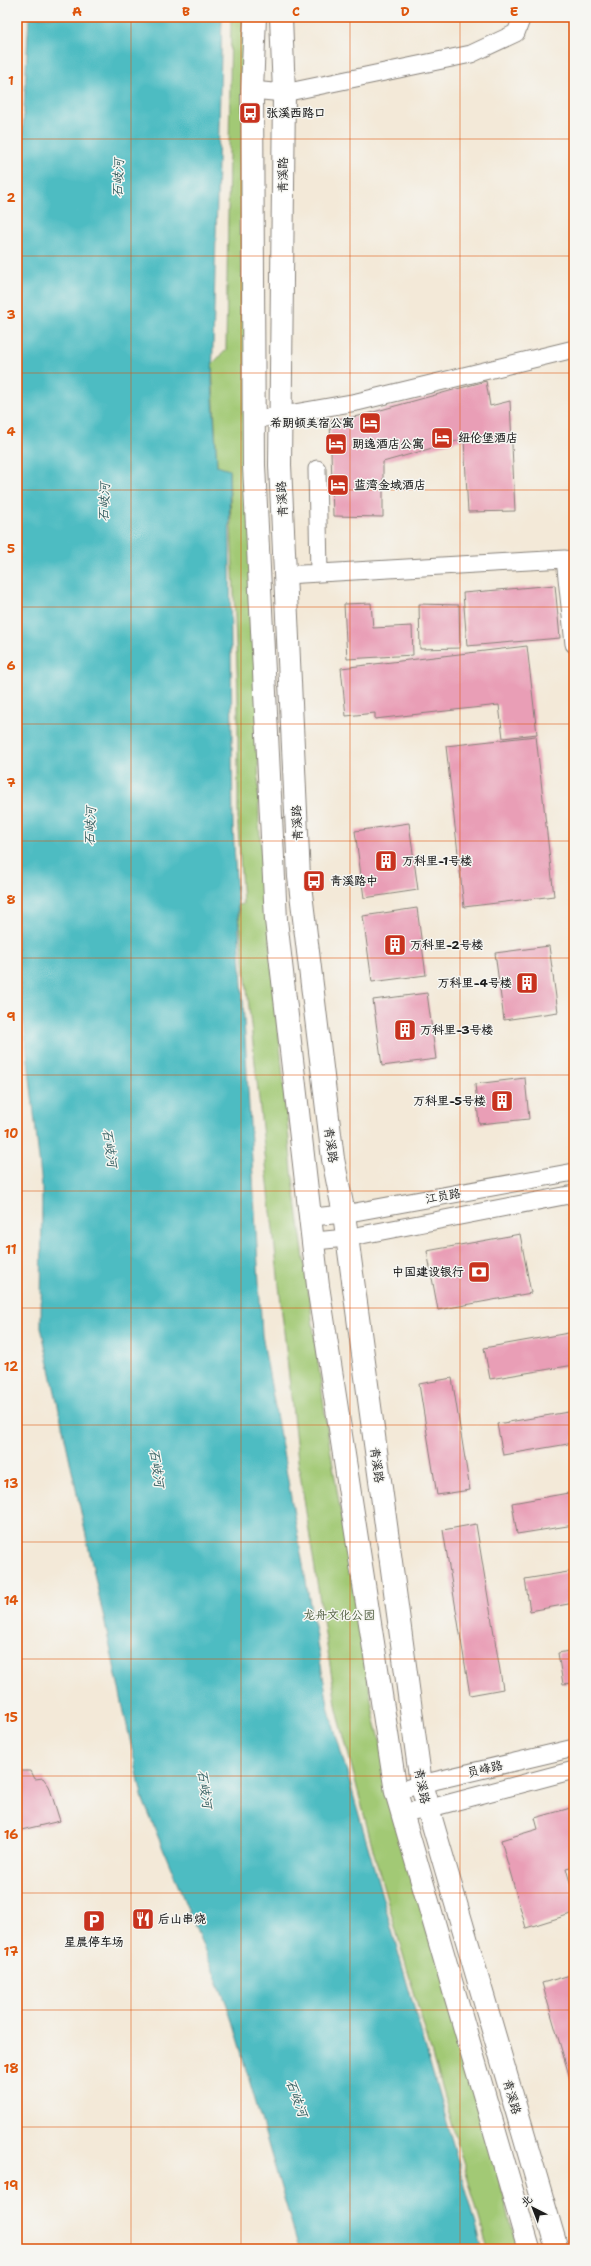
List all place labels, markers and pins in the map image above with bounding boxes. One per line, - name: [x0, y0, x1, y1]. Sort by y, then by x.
- bus stop icon: 张溪西路口: [237, 100, 263, 126]
- place label: 张溪西路口: [266, 105, 326, 121]
- hotel icon: 希朗顿美宿公寓: [357, 410, 383, 436]
- place label: 希朗顿美宿公寓: [270, 415, 354, 431]
- hotel icon: 纽伦堡酒店: [429, 425, 455, 451]
- place label: 纽伦堡酒店: [458, 430, 518, 446]
- hotel icon: 朗逸酒店公寓: [323, 431, 349, 457]
- place label: 朗逸酒店公寓: [352, 436, 424, 452]
- hotel icon: 蓝湾金域酒店: [325, 472, 351, 498]
- place label: 蓝湾金域酒店: [354, 477, 426, 493]
- building icon: 万科里-1号楼: [373, 848, 399, 874]
- place label: 万科里-1号楼: [402, 853, 472, 869]
- bus stop icon: 青溪路中: [301, 868, 327, 894]
- place label: 青溪路中: [330, 873, 378, 889]
- building icon: 万科里-2号楼: [382, 932, 408, 958]
- place label: 万科里-2号楼: [410, 937, 484, 953]
- building icon: 万科里-4号楼: [514, 970, 540, 996]
- place label: 万科里-4号楼: [438, 975, 512, 991]
- building icon: 万科里-3号楼: [392, 1017, 418, 1043]
- place label: 万科里-3号楼: [420, 1022, 494, 1038]
- building icon: 万科里-5号楼: [489, 1088, 515, 1114]
- place label: 万科里-5号楼: [413, 1093, 486, 1109]
- bank icon: 中国建设银行: [466, 1259, 492, 1285]
- place label: 中国建设银行: [392, 1264, 464, 1280]
- restaurant icon: 后山串烧: [130, 1906, 156, 1932]
- parking icon: 星晨停车场: [81, 1908, 107, 1934]
- place label: 后山串烧: [158, 1911, 206, 1927]
- place label: 星晨停车场: [64, 1934, 124, 1950]

